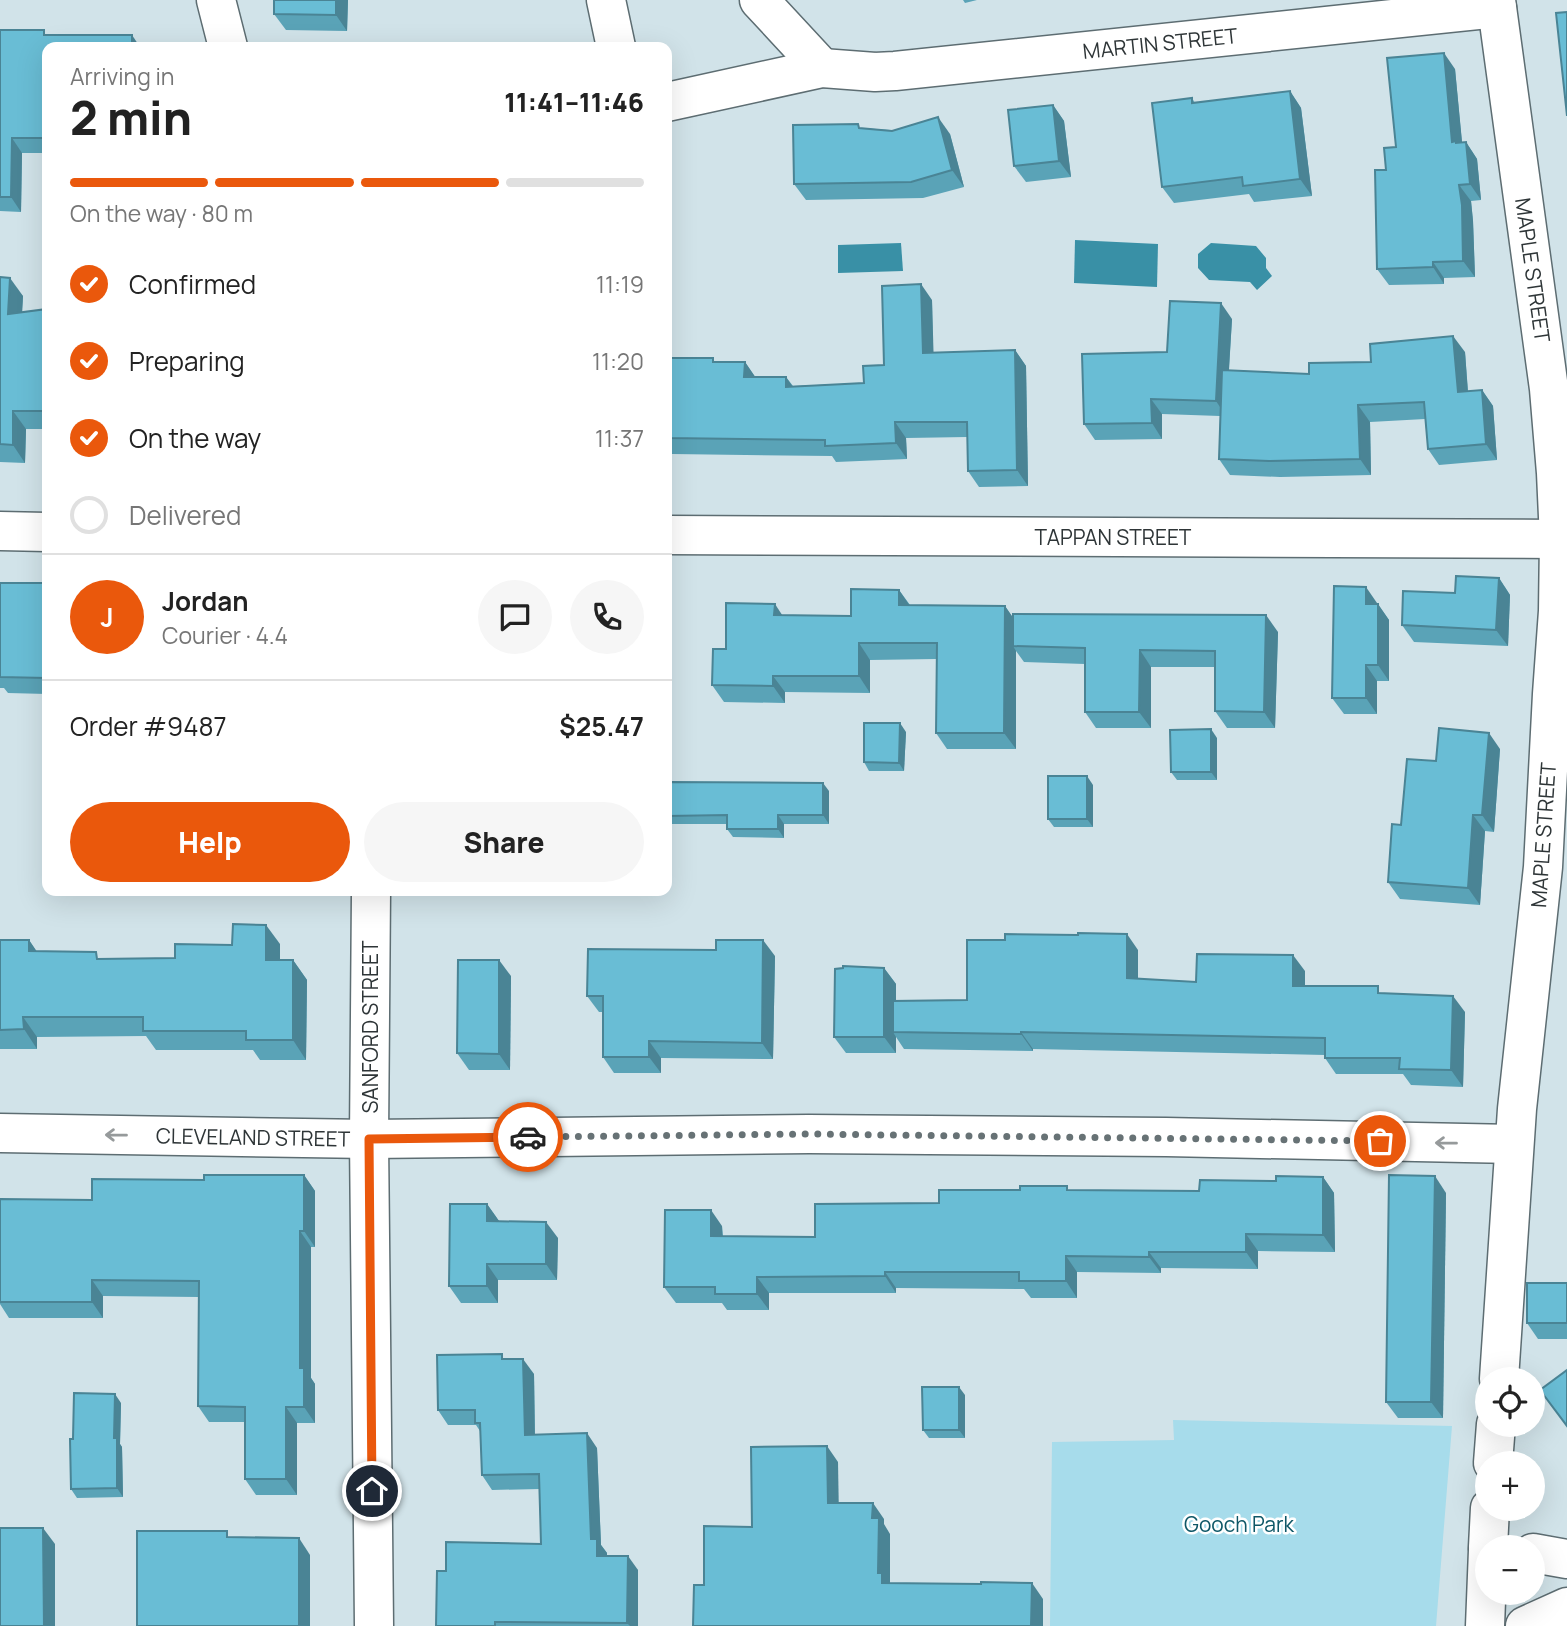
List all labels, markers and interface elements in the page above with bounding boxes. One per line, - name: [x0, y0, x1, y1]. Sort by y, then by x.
- street label: MARTIN STREET: [1081, 21, 1239, 65]
- text: Arriving in: [70, 60, 175, 92]
- text: 11:41–11:46: [504, 84, 644, 120]
- text: 2 min: [70, 86, 192, 149]
- street label: MAPLE STREET: [1509, 196, 1557, 345]
- text: On the way · 80 m: [70, 197, 253, 229]
- icon: check: [70, 265, 108, 303]
- text: Confirmed: [129, 266, 256, 302]
- text: 11:19: [596, 268, 644, 300]
- icon: check: [70, 342, 108, 380]
- text: Preparing: [129, 343, 245, 379]
- text: 11:20: [592, 345, 644, 377]
- icon: check: [70, 419, 108, 457]
- text: On the way: [129, 420, 261, 456]
- text: 11:37: [595, 422, 644, 454]
- text: Delivered: [129, 497, 241, 533]
- street label: TAPPAN STREET: [1035, 523, 1192, 551]
- button: chat: [478, 580, 552, 654]
- button: phone: [570, 580, 644, 654]
- text: Jordan: [162, 583, 248, 619]
- text: J: [100, 599, 114, 635]
- text: Courier · 4.4: [162, 619, 288, 651]
- text: Order #9487: [70, 708, 227, 744]
- text: $25.47: [559, 708, 644, 744]
- street label: MAPLE STREET: [1524, 761, 1562, 909]
- button: Help: [70, 802, 350, 882]
- button: Share: [364, 802, 644, 882]
- street label: SANFORD STREET: [356, 940, 384, 1114]
- courier: [493, 1102, 563, 1172]
- pin: [1350, 1111, 1410, 1171]
- icon: car: [509, 1118, 547, 1156]
- street label: CLEVELAND STREET: [156, 1121, 351, 1153]
- icon: bag: [1361, 1122, 1399, 1160]
- one-way arrow: [105, 1128, 128, 1142]
- one-way arrow: [1435, 1136, 1458, 1149]
- map controls: [1475, 1367, 1545, 1605]
- button: locate: [1475, 1367, 1545, 1437]
- button: +: [1475, 1451, 1545, 1521]
- pin: [342, 1461, 402, 1521]
- icon: home: [353, 1472, 391, 1510]
- park label: Gooch Park: [1184, 1510, 1294, 1538]
- button: −: [1475, 1535, 1545, 1605]

